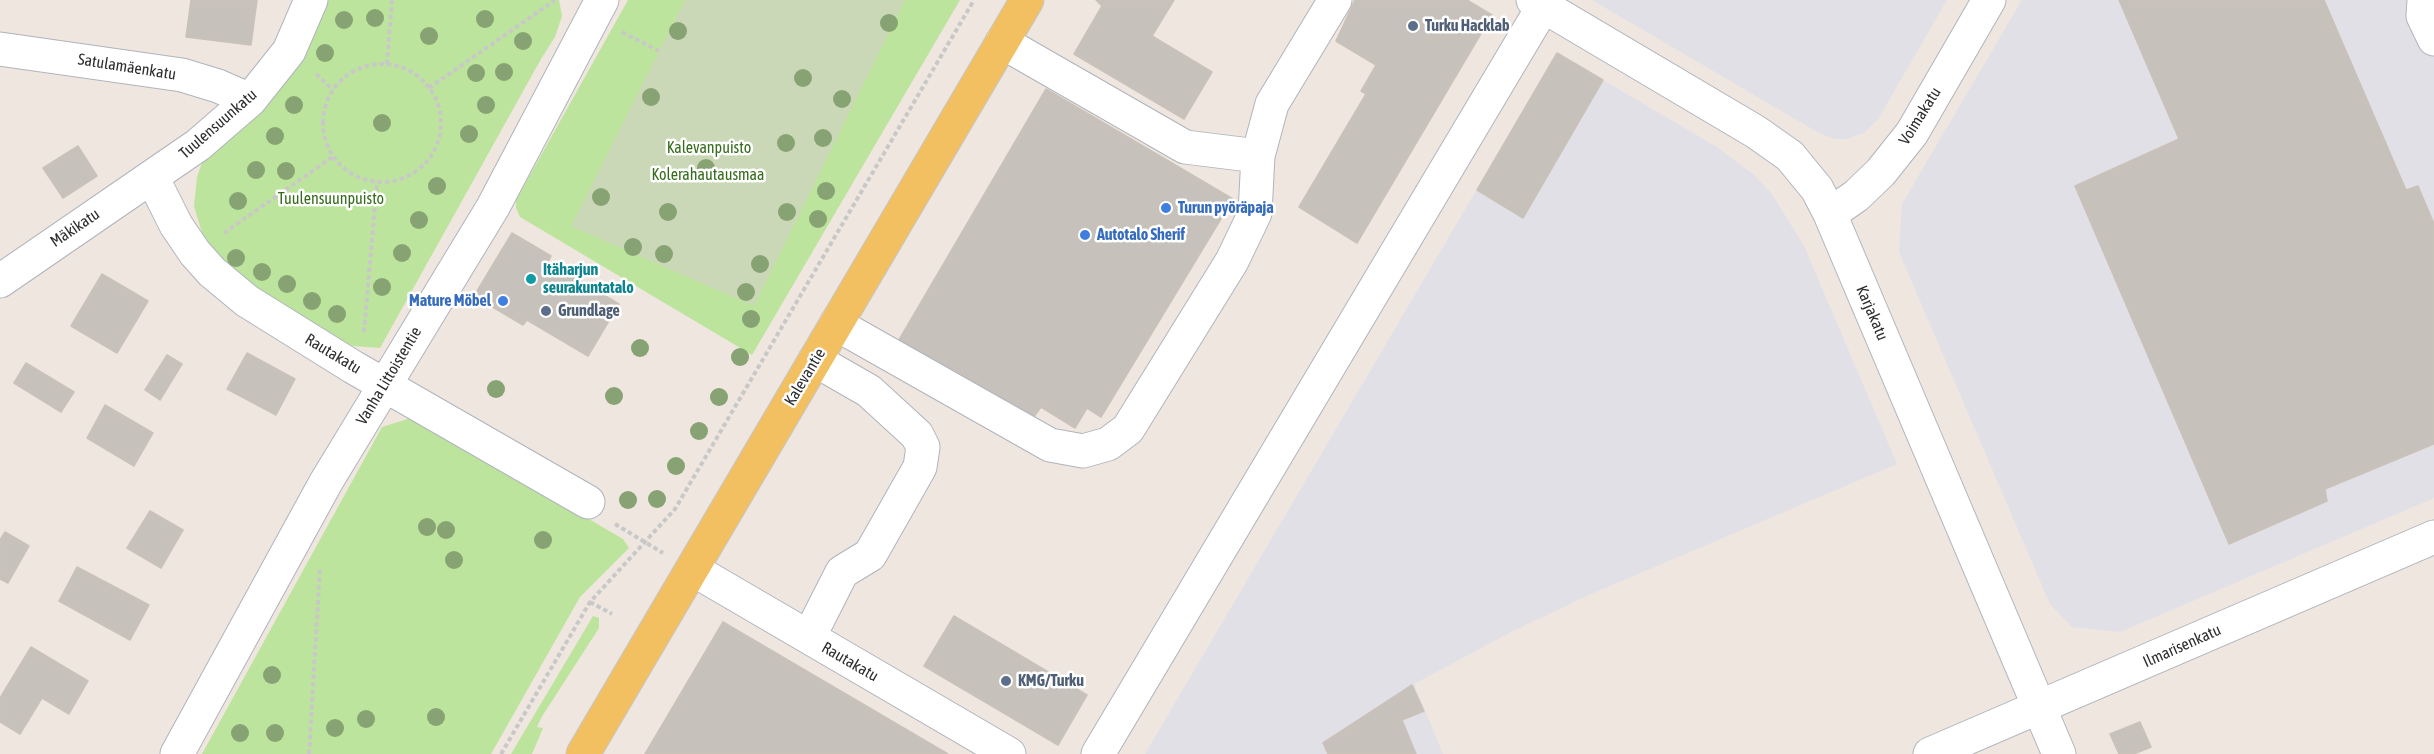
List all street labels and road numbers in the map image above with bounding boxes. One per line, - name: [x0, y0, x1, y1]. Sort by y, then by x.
- street label: Satulamäenkatu: [77, 50, 177, 84]
- street label: Voimakatu: [1895, 84, 1945, 148]
- street label: Tuulensuunkatu: [175, 85, 261, 163]
- street label: Mäkikatu: [47, 205, 103, 251]
- street label: Karjakatu: [1852, 283, 1892, 343]
- street label: Vanha Littoistentie: [352, 324, 426, 428]
- street label: Rautakatu: [301, 330, 365, 378]
- street label: Kalevantie: [780, 345, 830, 409]
- street label: Ilmarisenkatu: [2140, 620, 2224, 672]
- street label: Rautakatu: [818, 638, 882, 686]

